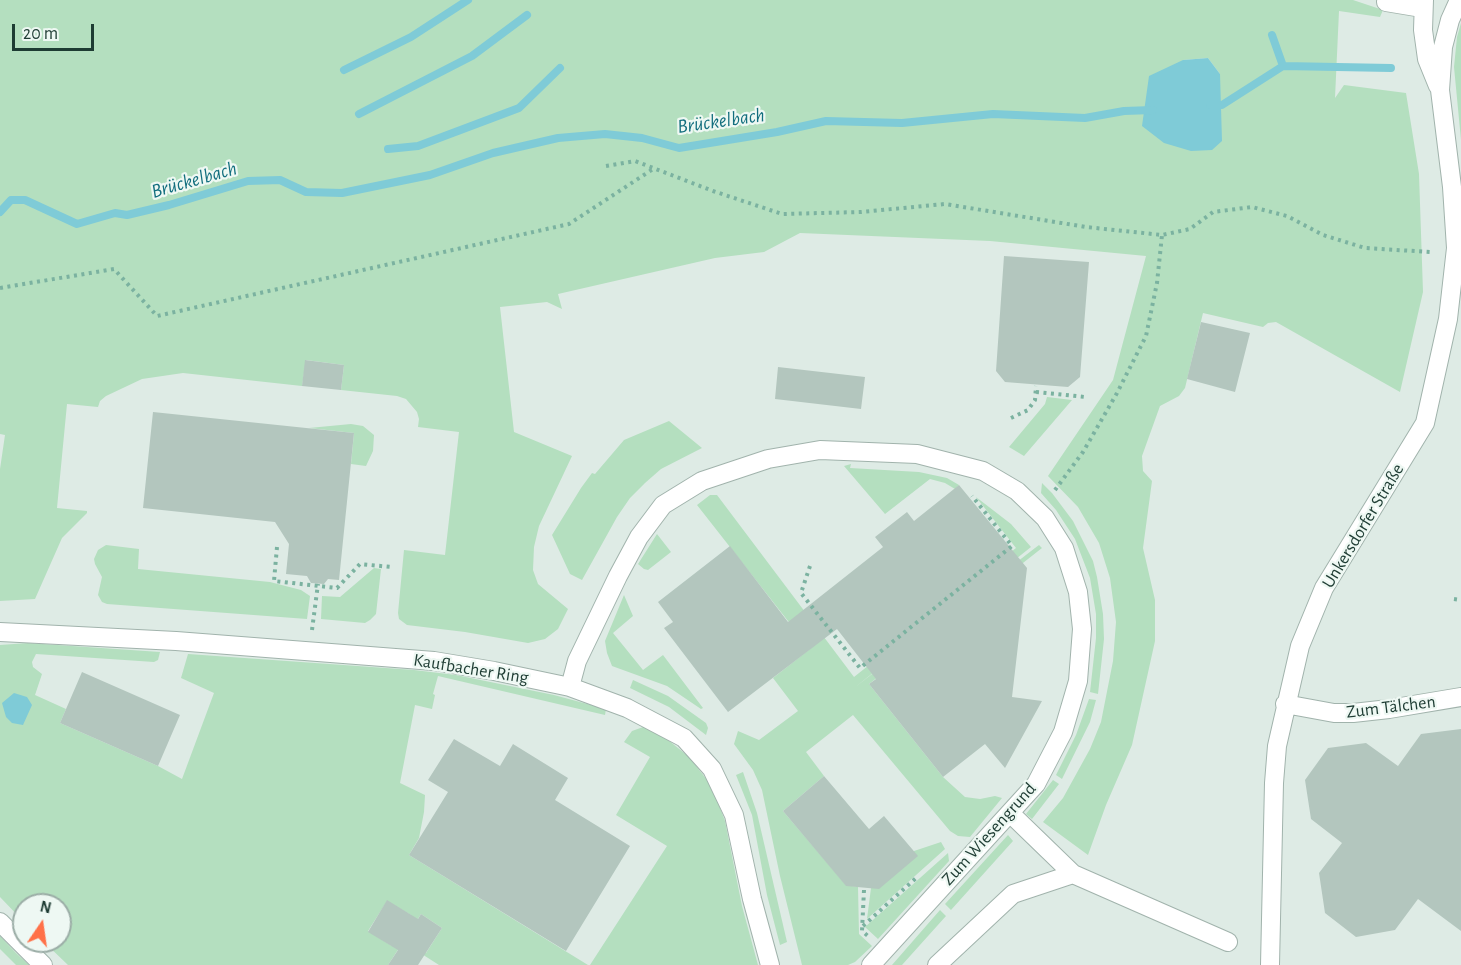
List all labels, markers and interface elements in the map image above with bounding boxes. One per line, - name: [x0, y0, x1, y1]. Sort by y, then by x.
- scale bar: [15, 12, 98, 50]
- text: 20 m: [23, 25, 58, 43]
- water label: Brückelbach: [676, 103, 766, 139]
- water label: Brückelbach: [148, 156, 240, 204]
- street label: Unkersdorfer Straße: [1317, 460, 1409, 592]
- street label: Kaufbacher Ring: [412, 649, 530, 689]
- street label: Zum Tälchen: [1345, 691, 1437, 723]
- street label: Zum Wiesengrund: [937, 778, 1041, 890]
- north arrow: [12, 893, 72, 953]
- text: N: [38, 898, 53, 916]

